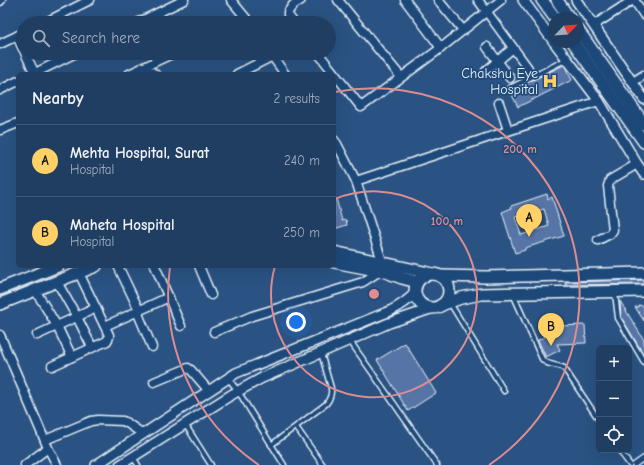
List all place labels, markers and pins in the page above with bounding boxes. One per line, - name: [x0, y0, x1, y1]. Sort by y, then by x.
- place label: Chakshu Eye Hospital: [461, 65, 538, 98]
- hospital icon: Chakshu Eye Hospital: [541, 72, 559, 90]
- pin: A: [516, 204, 542, 237]
- centre of rings: [367, 287, 381, 301]
- pin: B: [538, 313, 564, 346]

